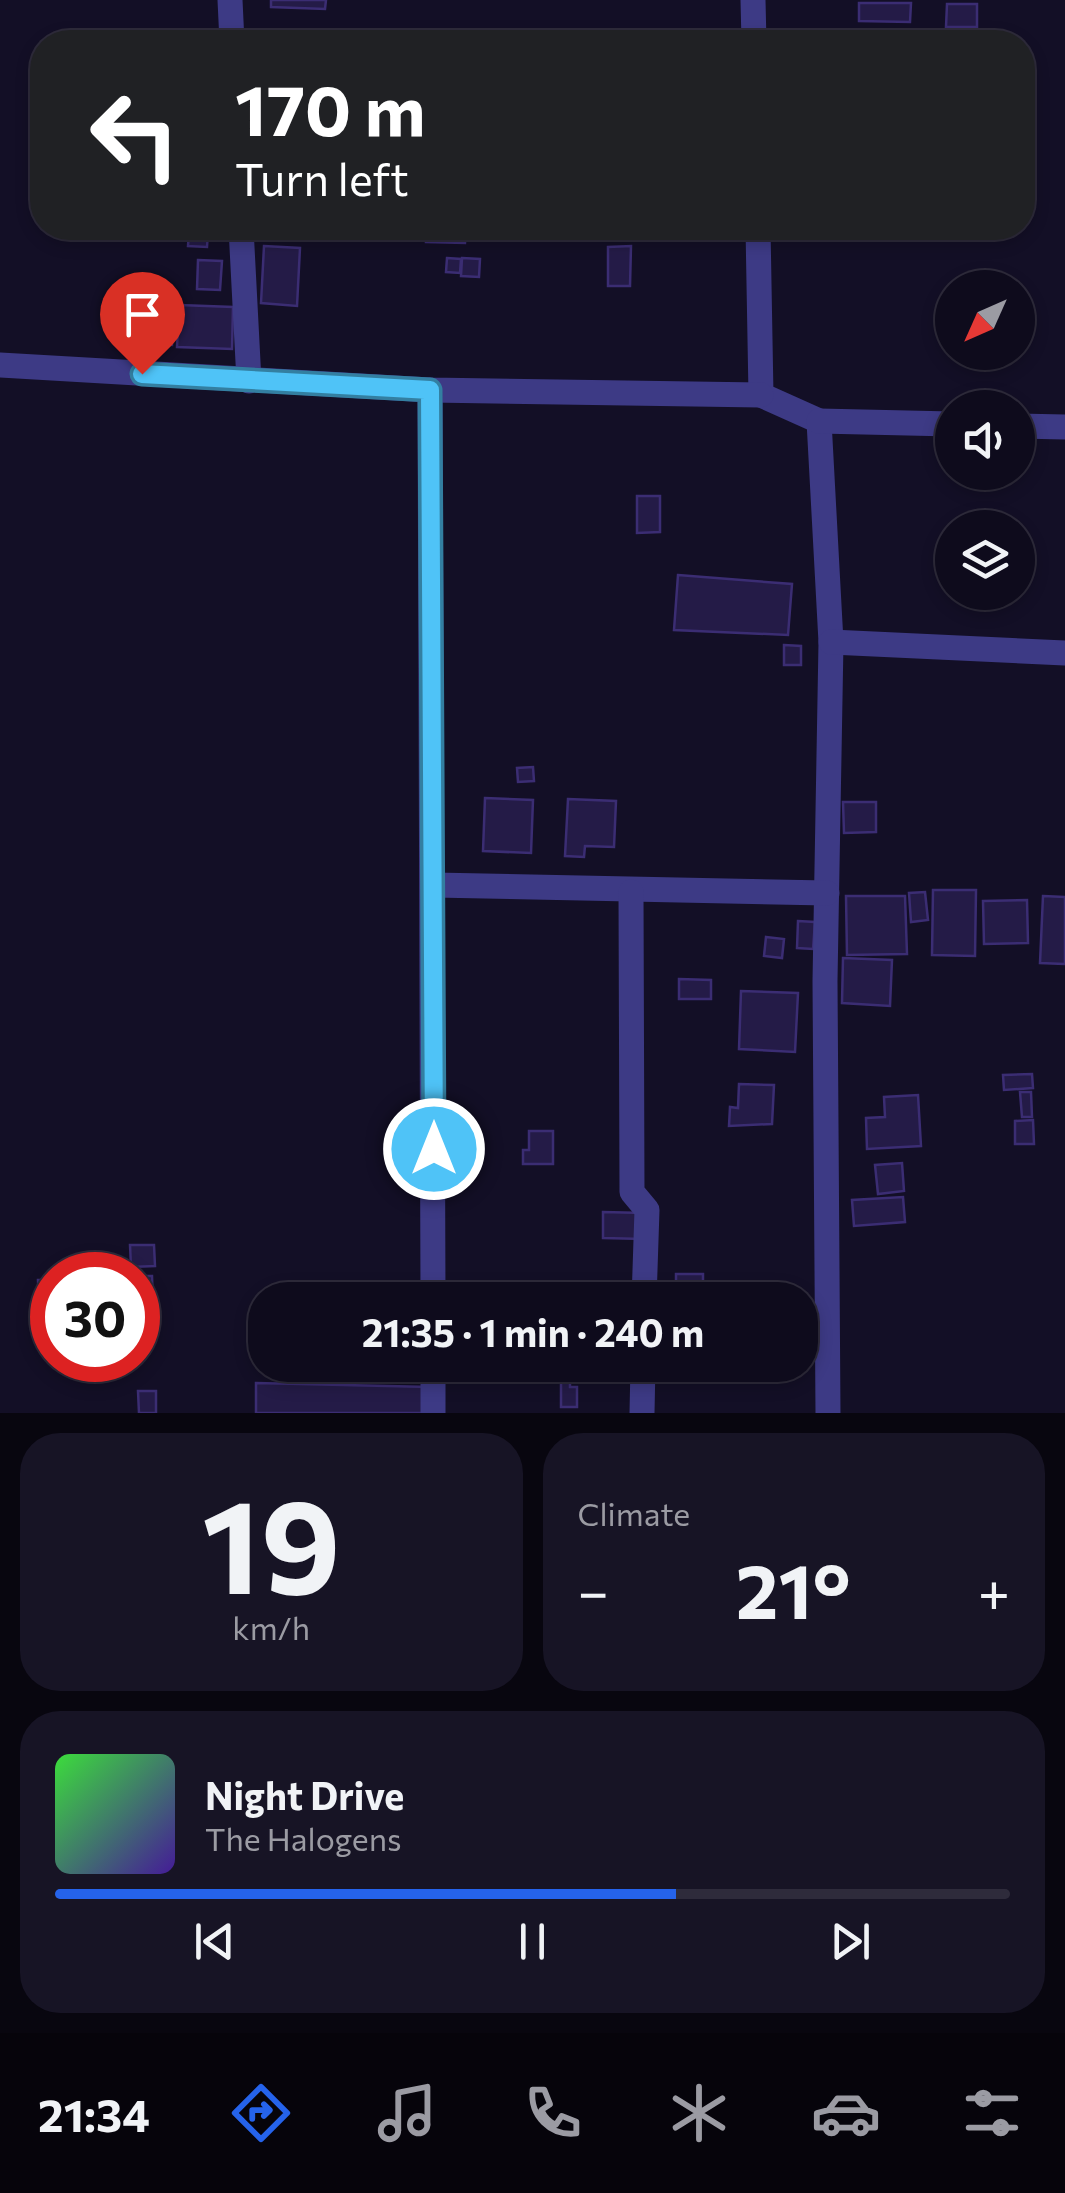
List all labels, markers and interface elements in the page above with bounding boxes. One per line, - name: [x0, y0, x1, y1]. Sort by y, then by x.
- text: 170 m: [235, 65, 426, 150]
- icon: left: [70, 70, 200, 200]
- text: Turn left: [235, 150, 409, 205]
- north arrow: [935, 270, 1035, 370]
- map controls: [935, 270, 1035, 610]
- pin: [100, 272, 185, 375]
- icon: arrive: [115, 287, 170, 342]
- button: sound: [935, 390, 1035, 490]
- button: layers: [935, 510, 1035, 610]
- position arrow: [382, 1097, 486, 1201]
- speed limit sign: 30: [30, 1252, 160, 1382]
- text: 21:35 · 1 min · 240 m: [362, 1308, 704, 1355]
- text: 19: [202, 1462, 341, 1621]
- text: Climate: [578, 1493, 690, 1533]
- text: 21°: [736, 1543, 851, 1634]
- text: −: [578, 1556, 609, 1623]
- text: +: [978, 1556, 1010, 1623]
- text: km/h: [232, 1607, 310, 1647]
- text: Night Drive: [205, 1771, 404, 1818]
- text: The Halogens: [205, 1818, 402, 1858]
- icon: previous: [187, 1914, 242, 1969]
- icon: pause: [505, 1914, 560, 1969]
- icon: next: [823, 1914, 878, 1969]
- icon: directions: [226, 2078, 296, 2148]
- icon: music: [372, 2078, 442, 2148]
- icon: phone: [518, 2078, 588, 2148]
- icon: climate: [664, 2078, 734, 2148]
- icon: car: [811, 2078, 881, 2148]
- icon: filters: [957, 2078, 1027, 2148]
- text: 21:34: [38, 2086, 150, 2141]

